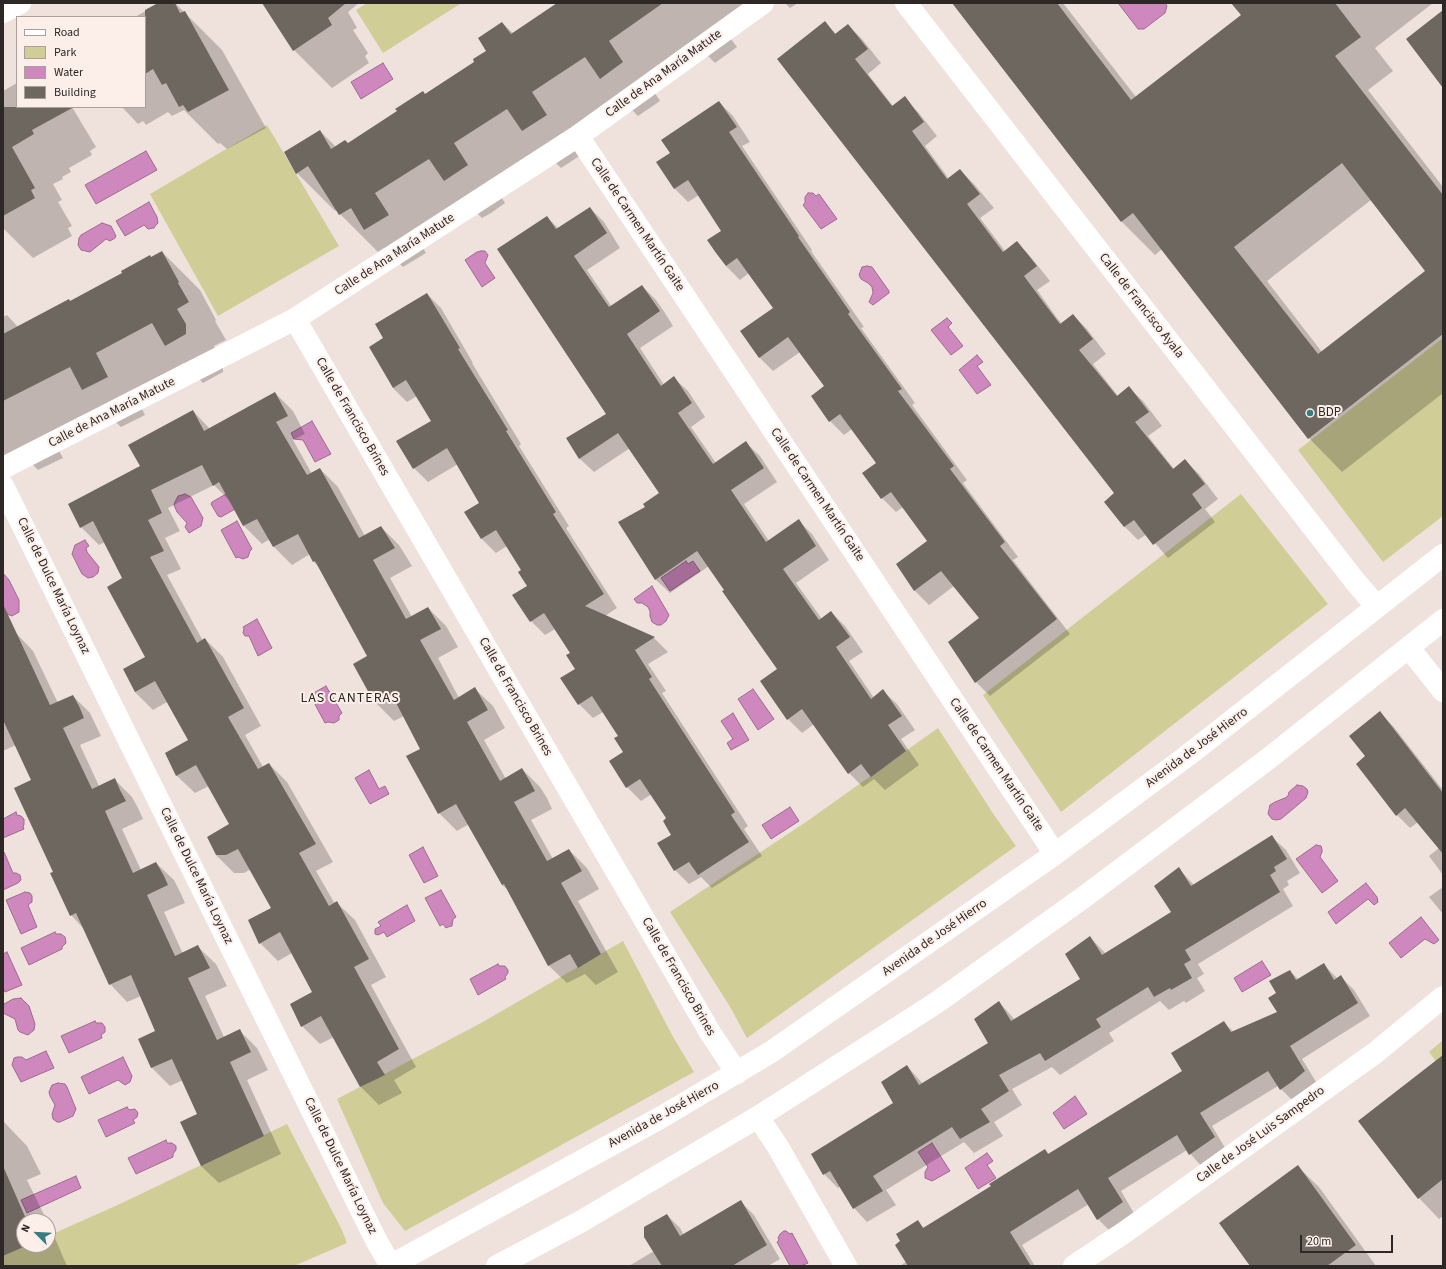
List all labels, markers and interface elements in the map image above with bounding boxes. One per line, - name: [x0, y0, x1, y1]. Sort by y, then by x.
- legend: [16, 16, 146, 108]
- text: Road: [54, 24, 80, 41]
- street label: Calle de Ana María Matute: [603, 27, 725, 121]
- text: Park: [54, 44, 76, 61]
- text: Water: [54, 64, 83, 81]
- text: Building: [54, 84, 96, 101]
- street label: Calle de Carmen Martín Gaite: [586, 155, 688, 295]
- street label: Calle de Ana María Matute: [332, 210, 458, 300]
- street label: Calle de Francisco Ayala: [1095, 250, 1187, 362]
- street label: Calle de Francisco Brines: [312, 355, 392, 479]
- street label: Calle de Ana María Matute: [46, 374, 178, 452]
- place label: BDP: [1318, 405, 1341, 421]
- marker: BDP: [1305, 408, 1315, 418]
- street label: Calle de Carmen Martín Gaite: [766, 425, 868, 565]
- street label: Calle de Dulce María Loynaz: [13, 515, 93, 657]
- street label: Calle de Francisco Brines: [475, 635, 555, 759]
- district label: LAS CANTERAS: [300, 691, 400, 707]
- street label: Calle de Carmen Martín Gaite: [945, 695, 1047, 835]
- street label: Avenida de José Hierro: [1143, 704, 1251, 792]
- street label: Calle de Dulce María Loynaz: [156, 805, 236, 947]
- street label: Avenida de José Hierro: [880, 896, 990, 980]
- street label: Calle de Francisco Brines: [638, 915, 718, 1039]
- street label: Avenida de José Hierro: [606, 1078, 722, 1152]
- street label: Calle de José Luis Sampedro: [1194, 1083, 1328, 1187]
- street label: Calle de Dulce María Loynaz: [300, 1095, 380, 1237]
- north arrow: [16, 1213, 56, 1253]
- text: N: [17, 1222, 34, 1235]
- scale bar: [1302, 1227, 1395, 1253]
- text: 20 m: [1307, 1233, 1331, 1250]

